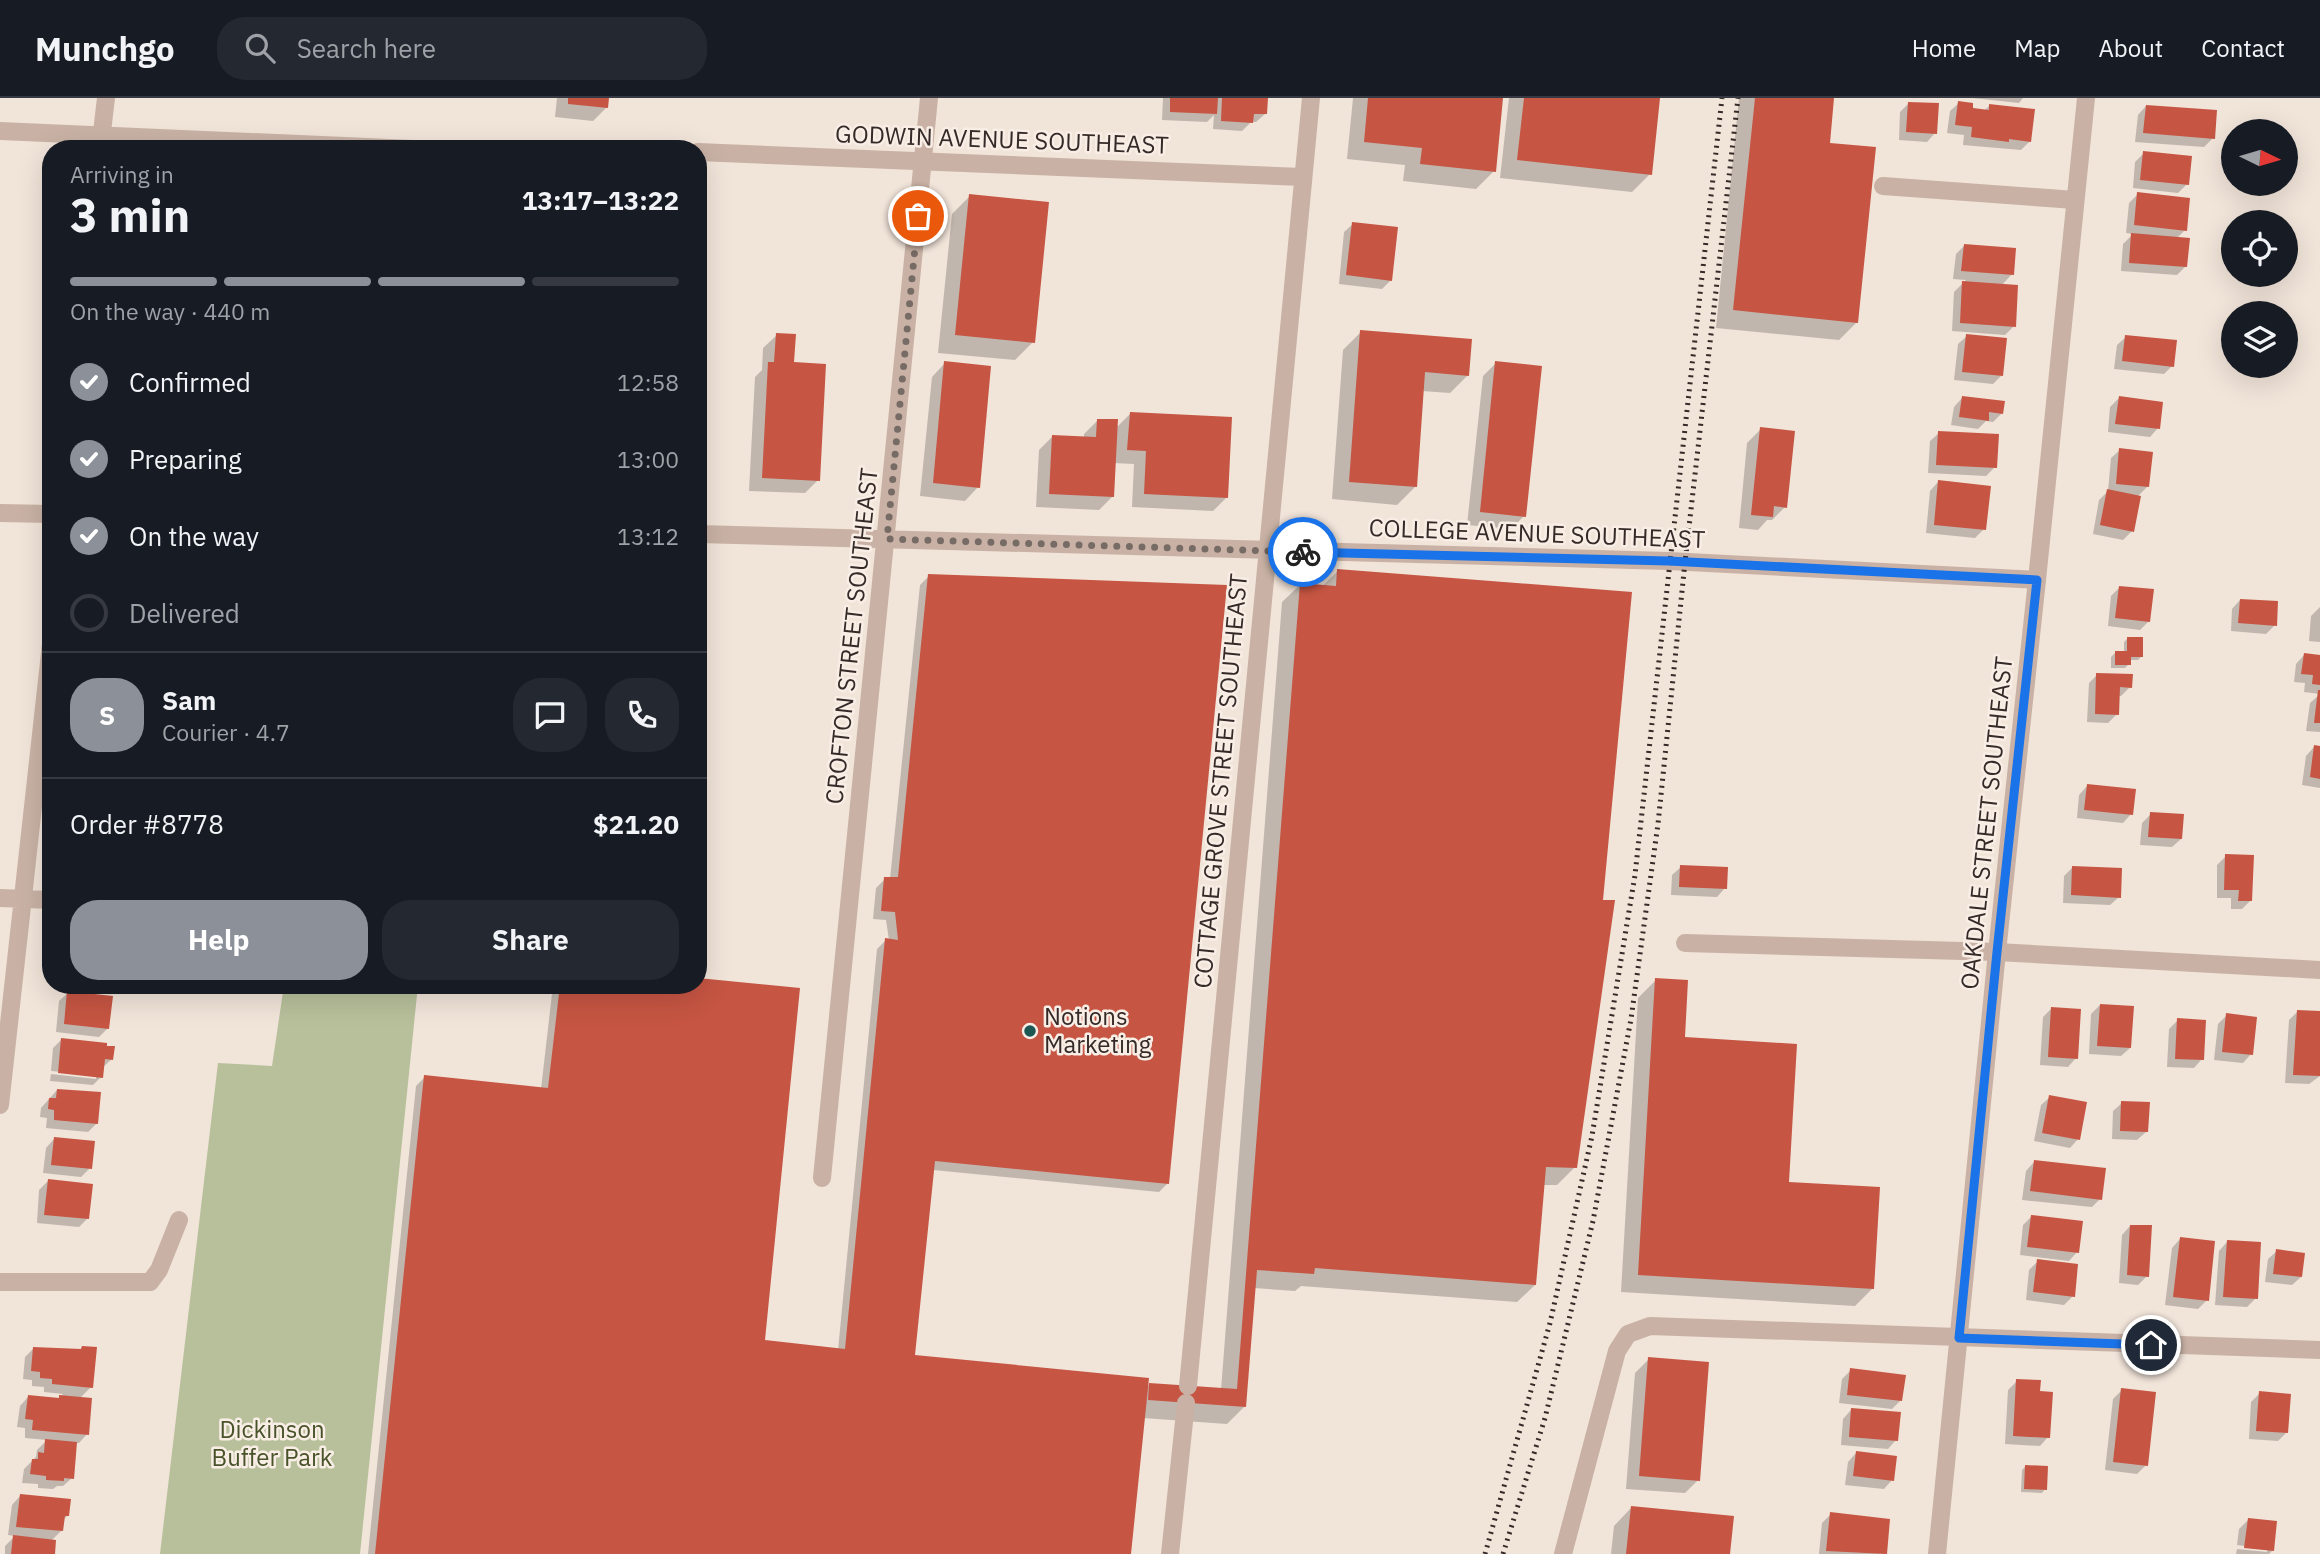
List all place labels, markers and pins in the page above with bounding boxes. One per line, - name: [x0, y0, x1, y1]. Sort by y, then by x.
- pin: [888, 186, 948, 246]
- place label: Notions Marketing: [1044, 1000, 1152, 1060]
- marker: Notions Marketing: [1022, 1023, 1038, 1039]
- pin: [2121, 1315, 2181, 1375]

